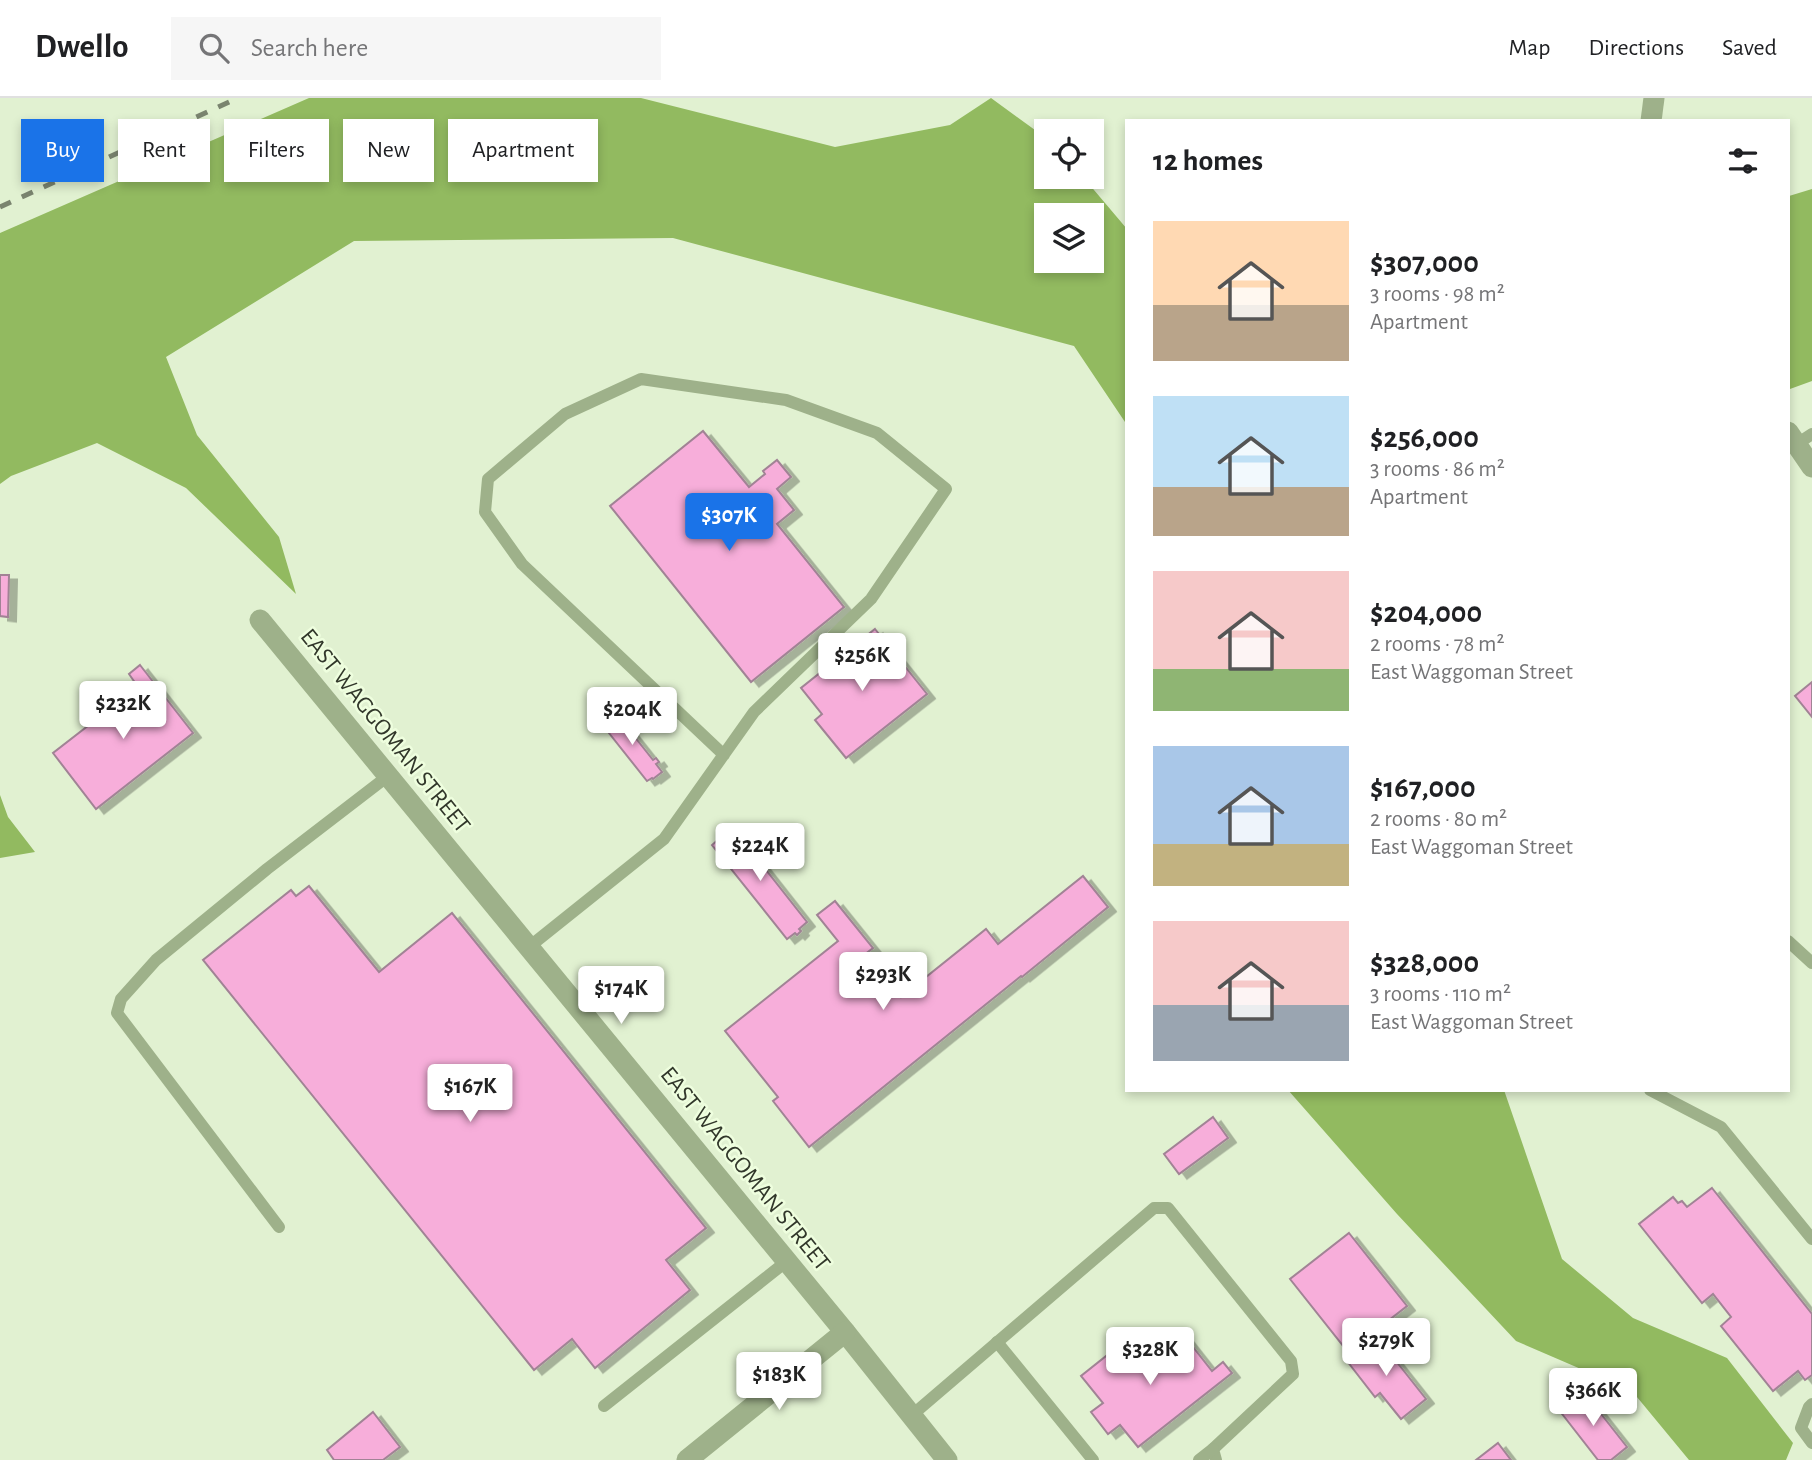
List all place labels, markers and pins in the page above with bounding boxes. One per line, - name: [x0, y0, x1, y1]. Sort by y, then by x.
- pin: $307K: [680, 494, 778, 553]
- pin: $256K: [813, 634, 911, 693]
- pin: $232K: [74, 682, 172, 741]
- pin: $204K: [583, 688, 681, 747]
- pin: $224K: [711, 824, 809, 883]
- pin: $293K: [834, 953, 932, 1012]
- pin: $174K: [572, 967, 670, 1026]
- pin: $167K: [421, 1065, 519, 1124]
- pin: $279K: [1337, 1318, 1435, 1378]
- pin: $328K: [1101, 1328, 1199, 1387]
- pin: $183K: [730, 1352, 828, 1412]
- pin: $366K: [1544, 1368, 1642, 1428]

